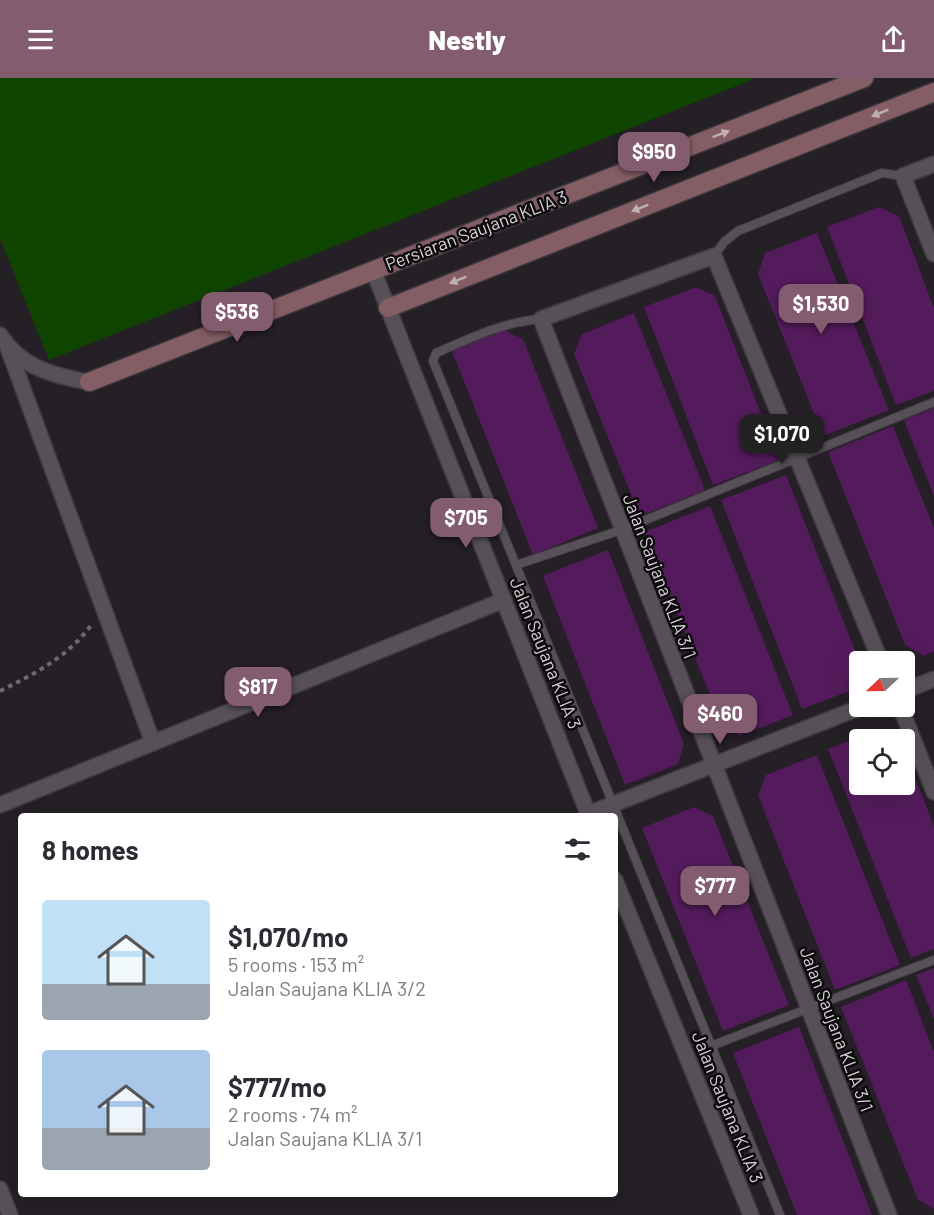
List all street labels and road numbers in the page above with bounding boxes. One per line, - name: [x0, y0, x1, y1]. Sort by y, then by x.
- street label: Persiaran Saujana KLIA 3: [382, 185, 570, 275]
- street label: Jalan Saujana KLIA 3/1: [618, 490, 702, 662]
- street label: Jalan Saujana KLIA 3: [506, 574, 586, 732]
- street label: Jalan Saujana KLIA 3/1: [795, 943, 879, 1115]
- street label: Jalan Saujana KLIA 3: [688, 1028, 768, 1186]

